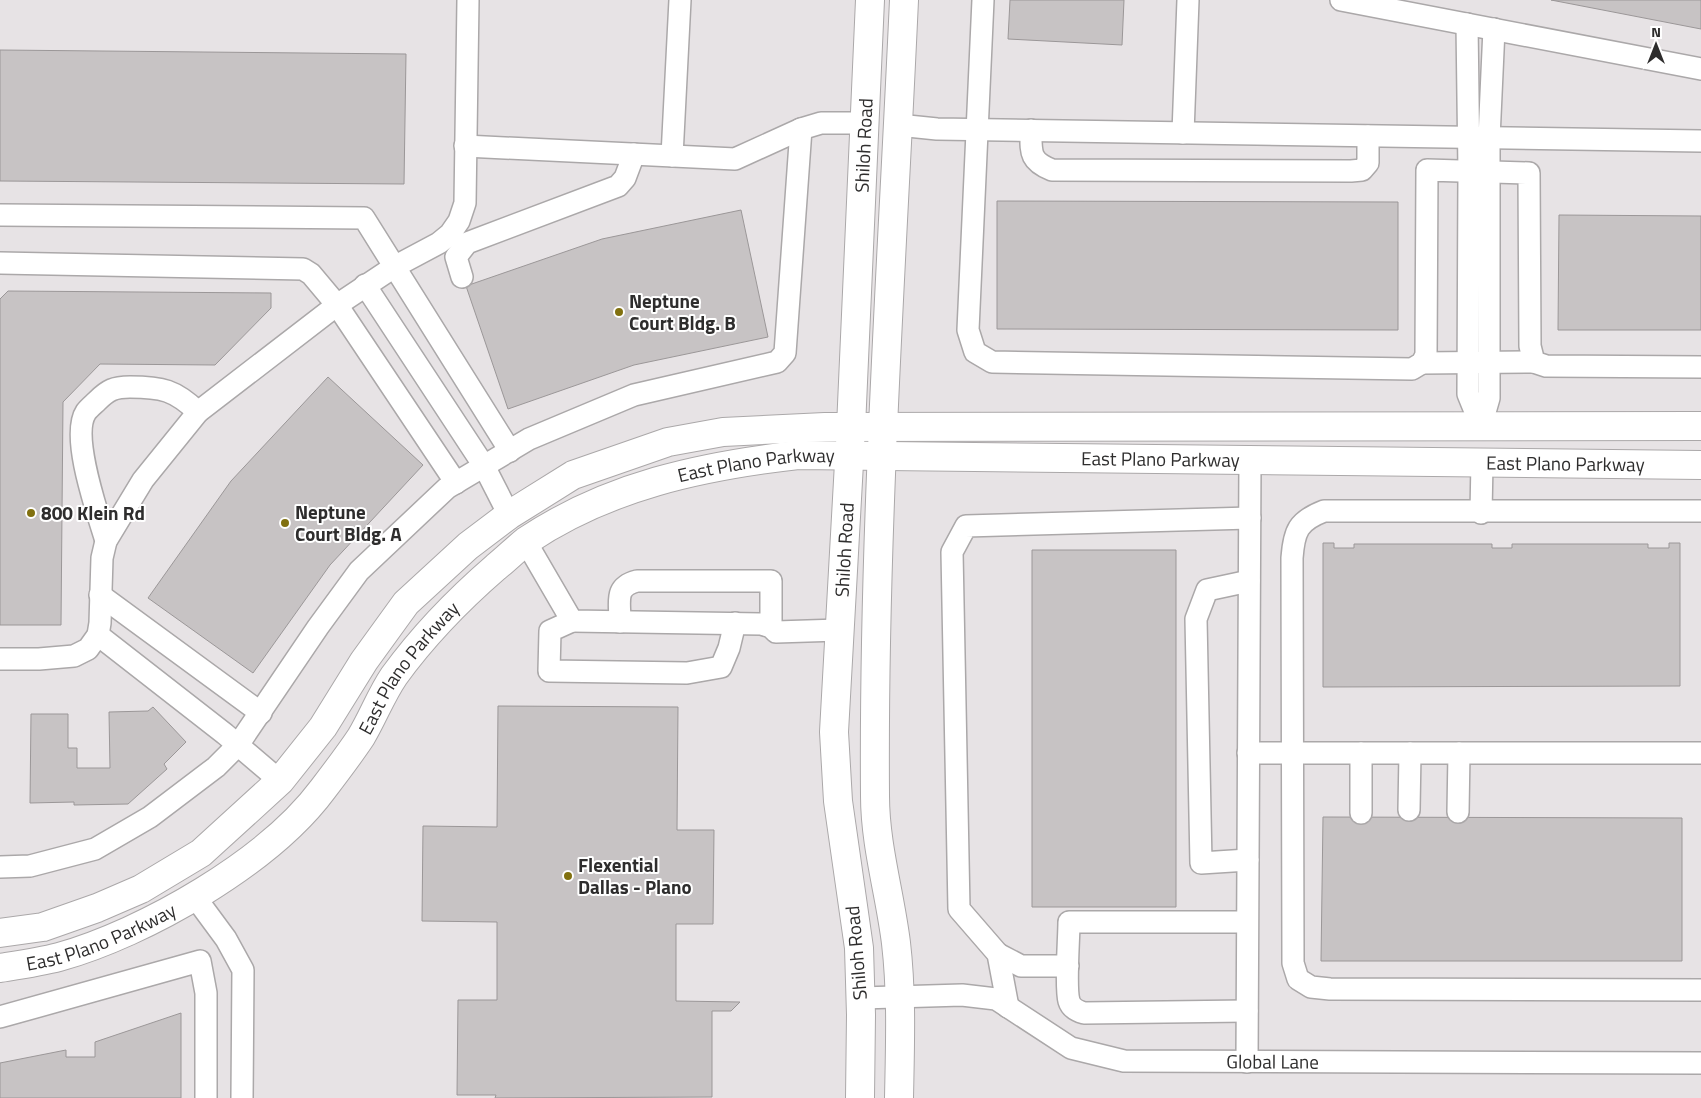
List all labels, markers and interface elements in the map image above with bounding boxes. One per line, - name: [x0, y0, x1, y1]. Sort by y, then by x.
- north arrow: [1631, 20, 1681, 70]
- text: N: [1651, 21, 1661, 42]
- street label: Shiloh Road: [846, 97, 880, 193]
- place label: Neptune Court Bldg. B: [629, 286, 736, 337]
- marker: Neptune Court Bldg. B: [613, 306, 625, 318]
- street label: East Plano Parkway: [674, 440, 835, 489]
- street label: East Plano Parkway: [1081, 443, 1240, 474]
- street label: East Plano Parkway: [1486, 448, 1645, 478]
- place label: Neptune Court Bldg. A: [295, 497, 402, 548]
- place label: 800 Klein Rd: [41, 498, 145, 527]
- street label: Shiloh Road: [827, 502, 861, 598]
- marker: 800 Klein Rd: [25, 507, 37, 519]
- marker: Neptune Court Bldg. A: [279, 517, 291, 529]
- street label: East Plano Parkway: [350, 594, 465, 739]
- place label: Flexential Dallas - Plano: [578, 850, 692, 901]
- marker: Flexential Dallas - Plano: [562, 870, 574, 882]
- street label: East Plano Parkway: [24, 895, 181, 978]
- street label: Shiloh Road: [837, 905, 874, 1001]
- street label: Global Lane: [1226, 1046, 1319, 1076]

